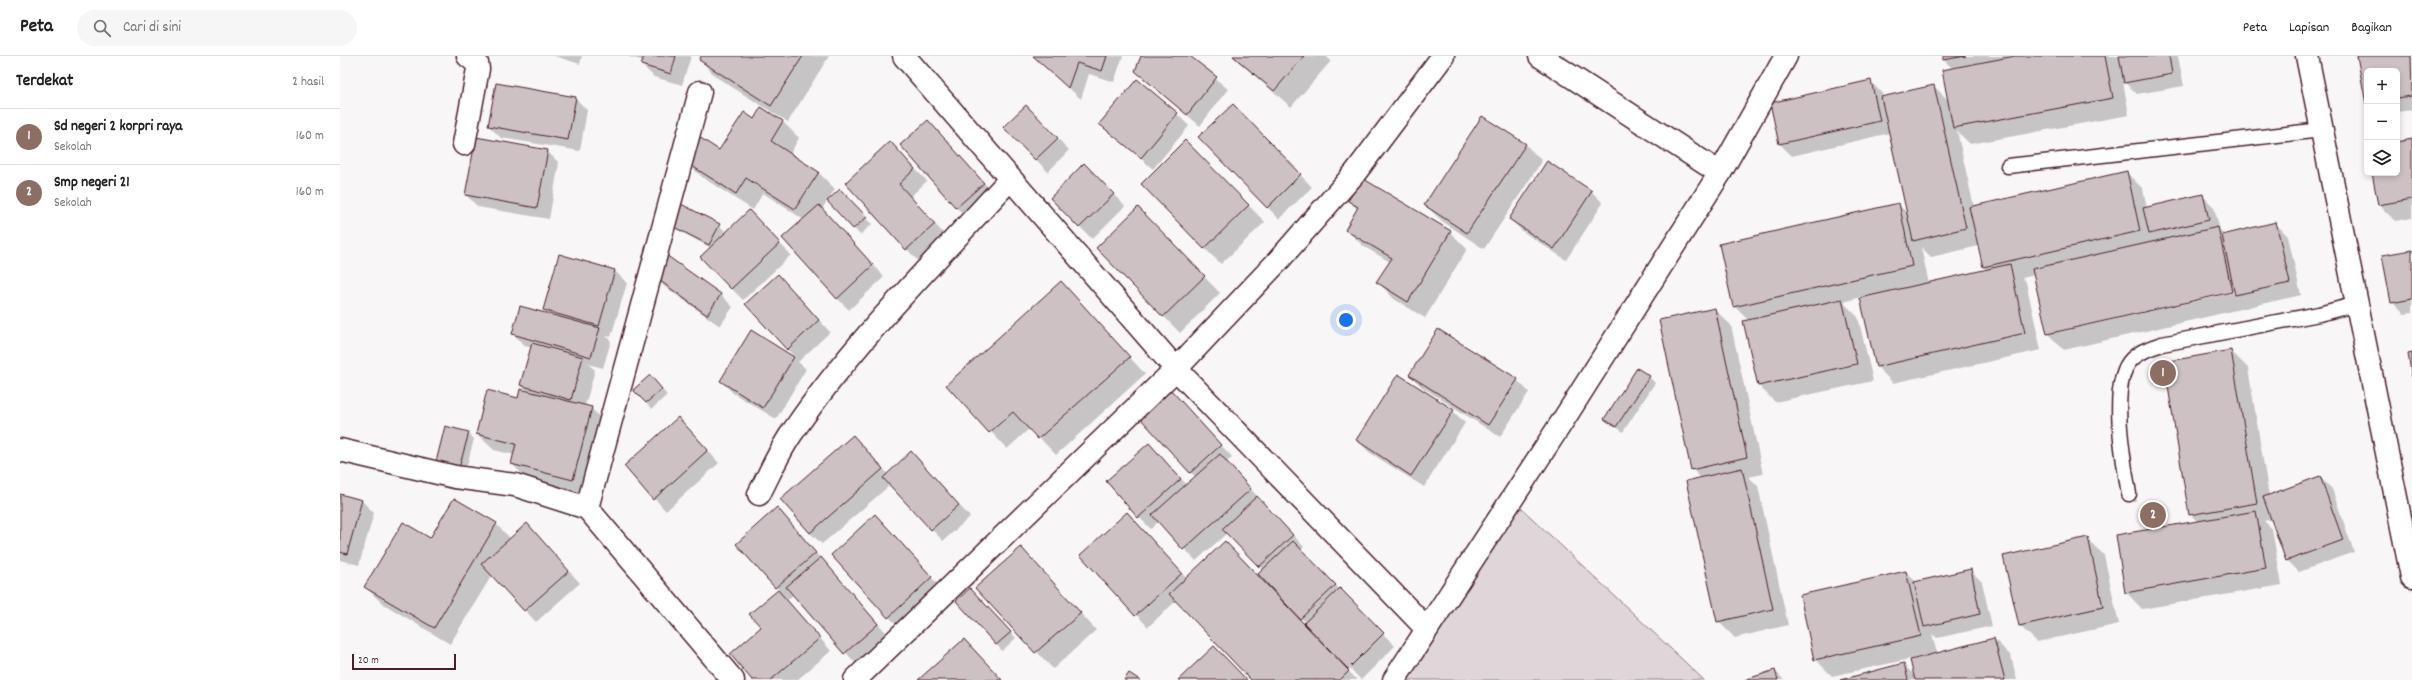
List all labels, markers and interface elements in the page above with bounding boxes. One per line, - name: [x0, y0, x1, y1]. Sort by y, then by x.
- search box: [77, 10, 357, 46]
- text: Peta: [20, 14, 53, 41]
- icon: search: [91, 17, 113, 39]
- text: Cari di sini: [123, 17, 181, 39]
- text: Peta: [2243, 18, 2267, 38]
- text: Lapisan: [2289, 18, 2329, 38]
- text: Bagikan: [2351, 18, 2392, 38]
- map controls: [2364, 68, 2400, 176]
- button: +: [2364, 68, 2400, 104]
- text: Terdekat: [16, 70, 73, 94]
- text: 2 hasil: [292, 73, 324, 92]
- button: −: [2364, 104, 2400, 140]
- text: Sd negeri 2 korpri raya: [54, 116, 182, 138]
- text: 1: [28, 127, 30, 146]
- text: 160 m: [296, 127, 324, 146]
- text: Sekolah: [54, 138, 92, 157]
- button: layers: [2364, 140, 2400, 176]
- text: Smp negeri 21: [54, 172, 130, 194]
- text: 2: [26, 183, 32, 202]
- text: 160 m: [296, 183, 324, 202]
- text: Sekolah: [54, 194, 92, 213]
- your location: [1336, 310, 1356, 330]
- pin: 1: [2150, 358, 2176, 388]
- pin: 2: [2140, 500, 2166, 530]
- scale bar: [352, 652, 456, 671]
- text: 20 m: [358, 653, 379, 669]

